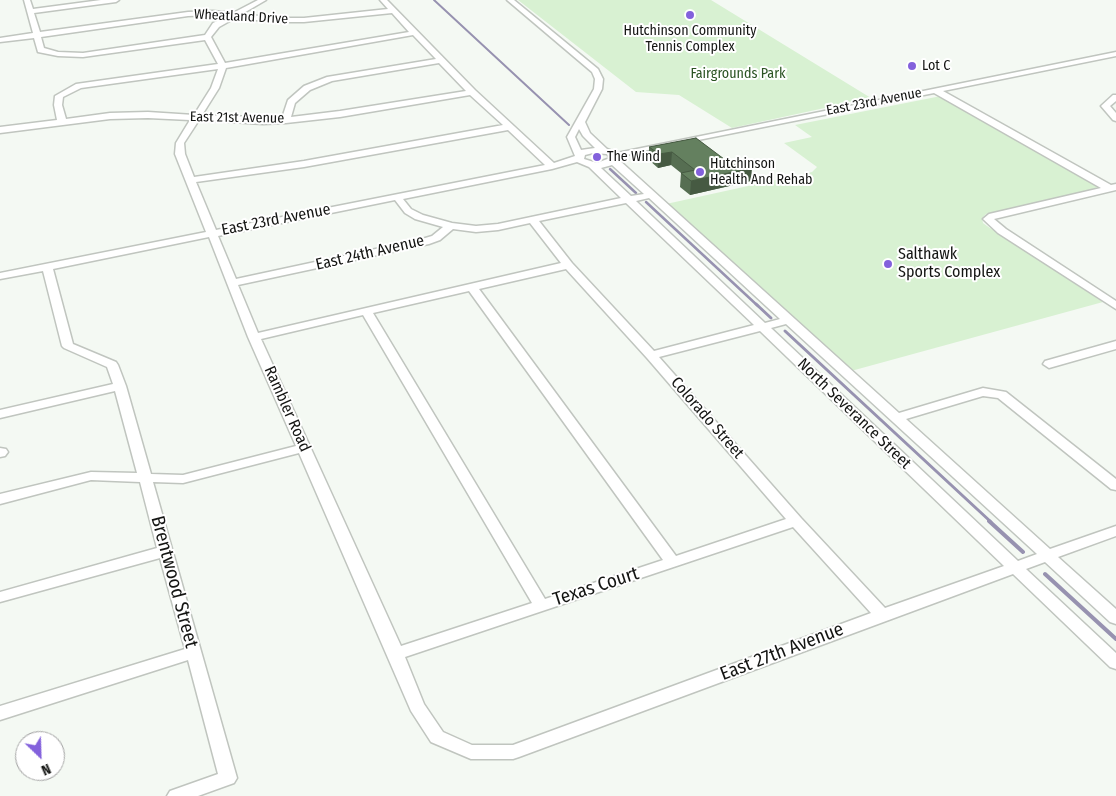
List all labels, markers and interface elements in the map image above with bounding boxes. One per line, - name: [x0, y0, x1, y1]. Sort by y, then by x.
- street label: Wheatland Drive: [194, 6, 288, 28]
- marker: Hutchinson Community Tennis Complex: [684, 9, 696, 21]
- place label: Hutchinson Community Tennis Complex: [623, 23, 757, 56]
- place label: Lot C: [922, 58, 950, 74]
- marker: Lot C: [906, 60, 918, 72]
- park label: Fairgrounds Park: [690, 66, 786, 82]
- street label: East 23rd Avenue: [825, 85, 923, 119]
- street label: East 21st Avenue: [190, 109, 284, 127]
- place label: The Wind: [607, 149, 660, 165]
- marker: The Wind: [591, 151, 603, 163]
- place label: Hutchinson Health And Rehab: [710, 156, 812, 188]
- marker: Hutchinson Health And Rehab: [694, 166, 706, 178]
- street label: East 23rd Avenue: [220, 200, 332, 240]
- street label: East 24th Avenue: [314, 231, 426, 275]
- place label: Salthawk Sports Complex: [898, 245, 1000, 283]
- marker: Salthawk Sports Complex: [882, 258, 894, 270]
- street label: North Severance Street: [793, 355, 915, 473]
- street label: Rambler Road: [260, 363, 314, 455]
- street label: Colorado Street: [666, 373, 748, 463]
- street label: Brentwood Street: [145, 513, 203, 651]
- street label: Texas Court: [550, 562, 642, 612]
- street label: East 27th Avenue: [717, 618, 847, 686]
- north arrow: [15, 731, 65, 781]
- text: N: [39, 760, 53, 779]

